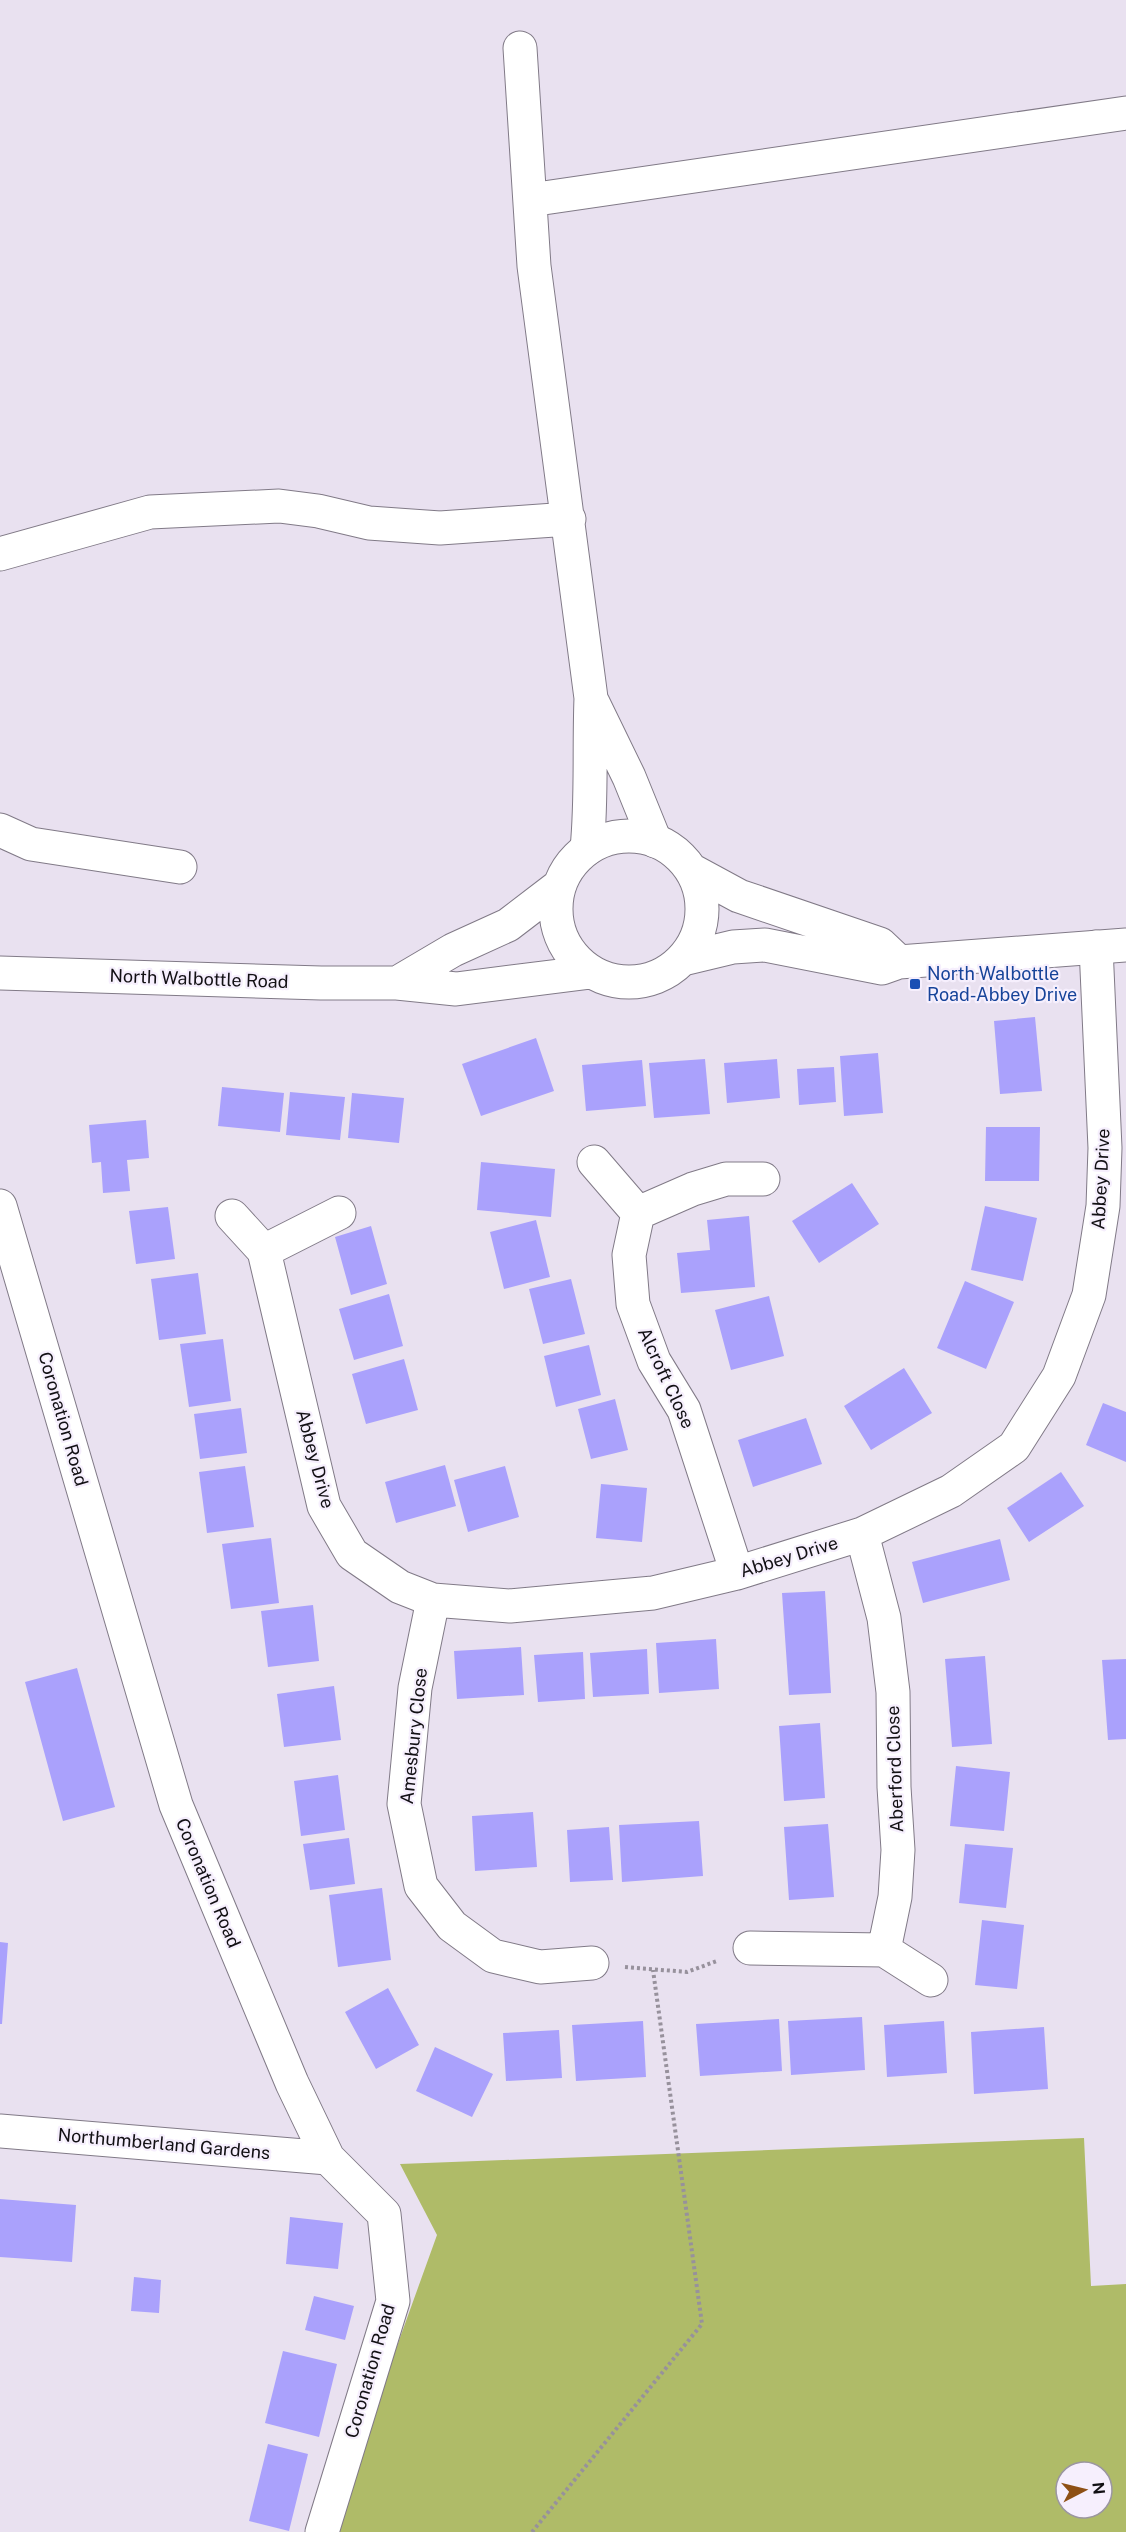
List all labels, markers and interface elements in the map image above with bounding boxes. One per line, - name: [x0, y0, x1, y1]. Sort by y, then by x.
- place label: North Walbottle Road-Abbey Drive: [927, 963, 1077, 1005]
- street label: North Walbottle Road: [109, 965, 289, 992]
- marker: North Walbottle Road-Abbey Drive: [908, 977, 922, 991]
- street label: Abbey Drive: [1087, 1128, 1114, 1230]
- street label: Alcroft Close: [634, 1324, 699, 1432]
- street label: Coronation Road: [34, 1349, 93, 1488]
- street label: Abbey Drive: [292, 1407, 339, 1511]
- street label: Abbey Drive: [737, 1532, 840, 1581]
- street label: Amesbury Close: [396, 1667, 431, 1805]
- street label: Aberford Close: [882, 1705, 907, 1833]
- street label: Coronation Road: [172, 1815, 245, 1951]
- street label: Northumberland Gardens: [57, 2124, 271, 2163]
- street label: Coronation Road: [340, 2301, 399, 2440]
- north arrow: [1054, 2460, 1114, 2520]
- text: N: [1088, 2481, 1109, 2496]

